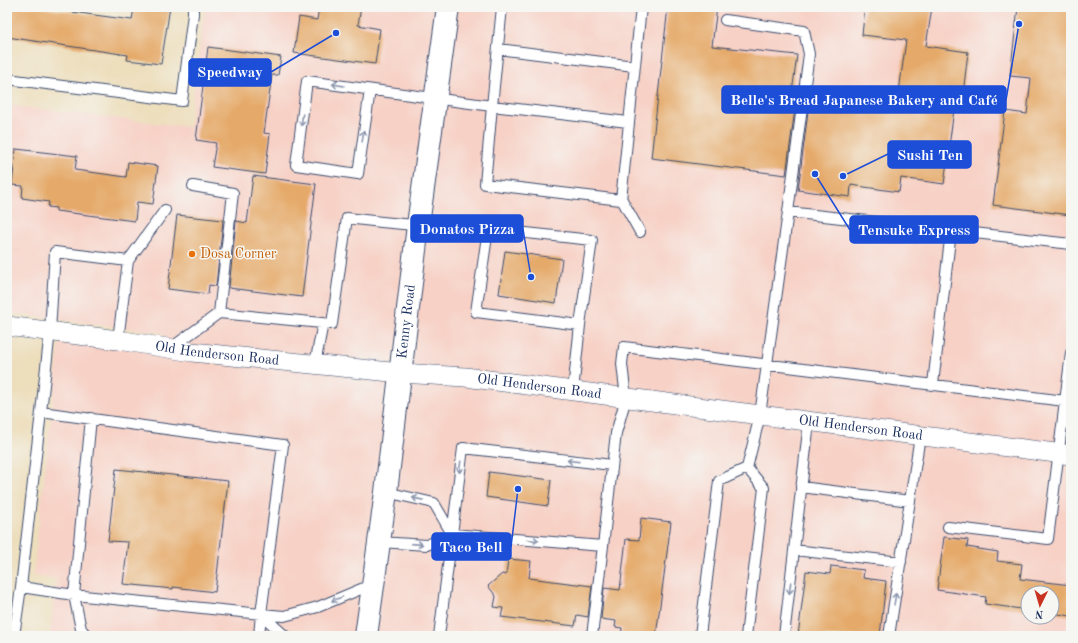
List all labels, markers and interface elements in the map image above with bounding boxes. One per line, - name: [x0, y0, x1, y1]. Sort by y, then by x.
- callout: Speedway: [189, 59, 271, 86]
- text: Speedway: [197, 66, 263, 81]
- one-way arrow: [332, 81, 345, 89]
- callout: Belle's Bread Japanese Bakery and Café: [722, 86, 1006, 113]
- text: Belle's Bread Japanese Bakery and Café: [730, 94, 998, 109]
- one-way arrow: [298, 113, 306, 126]
- one-way arrow: [359, 130, 367, 143]
- callout: Sushi Ten: [888, 141, 971, 168]
- text: Sushi Ten: [897, 149, 963, 164]
- callout: Donatos Pizza: [411, 215, 523, 242]
- callout: Tensuke Express: [850, 216, 978, 243]
- text: Donatos Pizza: [419, 223, 515, 238]
- text: Tensuke Express: [858, 224, 970, 239]
- place label: Dosa Corner: [200, 247, 277, 261]
- marker: Dosa Corner: [187, 249, 197, 259]
- street label: Kenny Road: [395, 284, 418, 360]
- street label: Old Henderson Road: [154, 339, 280, 368]
- street label: Old Henderson Road: [476, 372, 602, 402]
- street label: Old Henderson Road: [798, 413, 924, 443]
- one-way arrow: [567, 457, 580, 464]
- one-way arrow: [457, 460, 464, 473]
- one-way arrow: [412, 495, 425, 502]
- callout: Taco Bell: [432, 533, 511, 560]
- one-way arrow: [526, 537, 539, 544]
- one-way arrow: [410, 541, 423, 548]
- text: Taco Bell: [439, 541, 503, 556]
- one-way arrow: [786, 581, 793, 594]
- north arrow: [1020, 585, 1060, 625]
- one-way arrow: [891, 593, 899, 606]
- one-way arrow: [331, 595, 343, 603]
- text: N: [1034, 608, 1044, 619]

